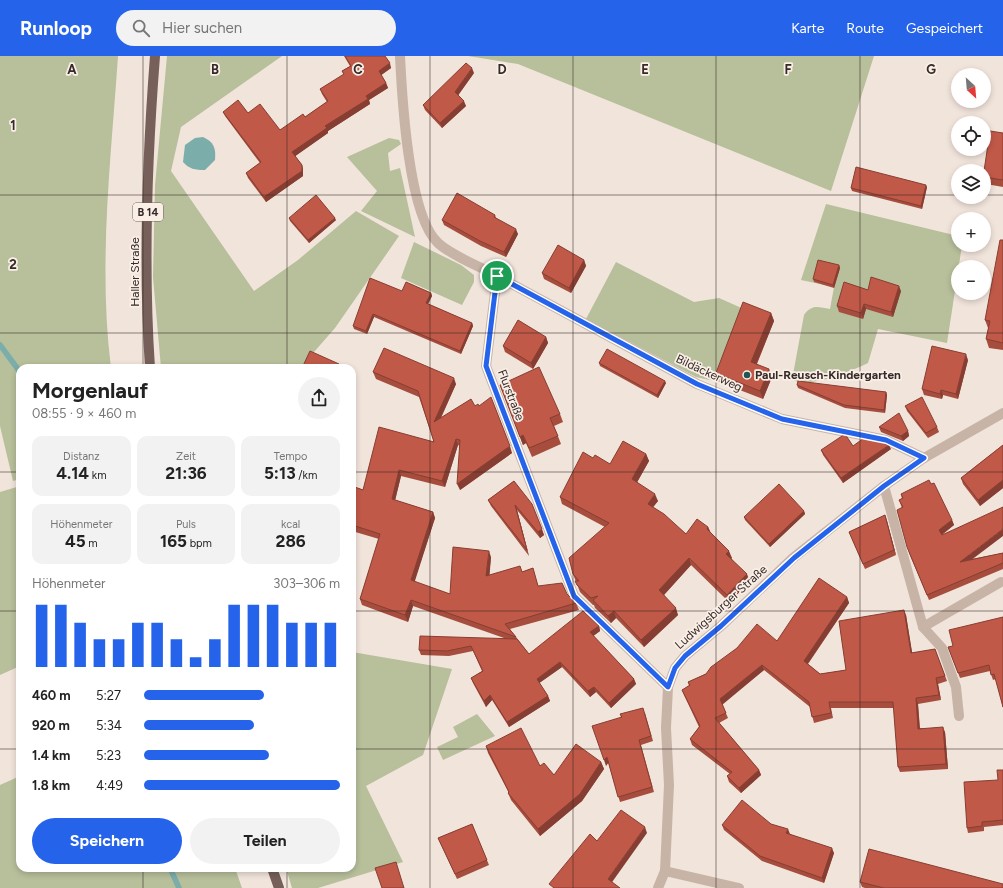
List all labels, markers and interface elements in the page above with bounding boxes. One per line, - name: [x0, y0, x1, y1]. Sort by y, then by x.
- search box: [116, 10, 396, 46]
- text: Runloop: [20, 17, 92, 40]
- icon: search: [130, 17, 152, 39]
- text: Hier suchen: [162, 19, 242, 37]
- text: Karte: [791, 20, 824, 37]
- text: Route: [846, 20, 884, 37]
- text: Gespeichert: [906, 20, 983, 37]
- text: A: [67, 62, 77, 77]
- text: B: [211, 62, 219, 77]
- text: C: [353, 62, 363, 77]
- text: D: [497, 62, 507, 77]
- text: E: [641, 62, 649, 77]
- text: F: [784, 62, 792, 77]
- text: G: [926, 62, 936, 77]
- north arrow: [951, 68, 991, 108]
- map controls: [951, 68, 991, 300]
- button: locate: [951, 116, 991, 156]
- text: 1: [10, 118, 16, 133]
- button: layers: [951, 164, 991, 204]
- road number: B 14: [133, 203, 163, 221]
- button: +: [951, 212, 991, 252]
- street label: Haller Straße: [128, 237, 142, 307]
- text: 2: [9, 257, 17, 272]
- pin: [480, 259, 514, 293]
- button: −: [951, 260, 991, 300]
- icon: arrive: [486, 265, 508, 287]
- street label: Bildäckerweg: [674, 352, 744, 394]
- street label: Flurstraße: [495, 367, 527, 423]
- place label: Paul-Reusch-Kindergarten: [755, 368, 901, 382]
- marker: Paul-Reusch-Kindergarten: [742, 370, 752, 380]
- text: Morgenlauf: [32, 377, 148, 404]
- button: share: [298, 377, 340, 419]
- text: 08:55 · 9 × 460 m: [32, 406, 136, 421]
- text: Distanz: [63, 450, 100, 463]
- text: Zeit: [176, 450, 196, 463]
- text: Tempo: [274, 450, 307, 463]
- text: 4.14: [56, 463, 89, 483]
- text: 21:36: [165, 463, 207, 483]
- text: 5:13: [264, 463, 296, 483]
- text: km: [89, 469, 107, 482]
- text: /km: [296, 469, 317, 482]
- text: Höhenmeter: [50, 518, 112, 531]
- text: Puls: [176, 518, 196, 531]
- text: kcal: [281, 518, 300, 531]
- text: 45: [65, 531, 86, 551]
- text: 165: [160, 531, 187, 551]
- text: 286: [276, 531, 306, 551]
- text: m: [86, 537, 98, 550]
- text: bpm: [187, 537, 212, 550]
- street label: Ludwigsburger Straße: [672, 562, 770, 652]
- text: Höhenmeter: [32, 576, 105, 591]
- text: 303–306 m: [273, 576, 340, 591]
- text: 460 m: [32, 688, 71, 703]
- text: 5:27: [96, 688, 121, 703]
- text: 920 m: [32, 718, 70, 733]
- text: 5:34: [96, 718, 122, 733]
- text: 1.4 km: [32, 748, 70, 763]
- text: 5:23: [96, 748, 121, 763]
- text: 1.8 km: [32, 778, 70, 793]
- text: 4:49: [96, 778, 123, 793]
- button: Speichern: [32, 818, 182, 864]
- button: Teilen: [190, 818, 340, 864]

